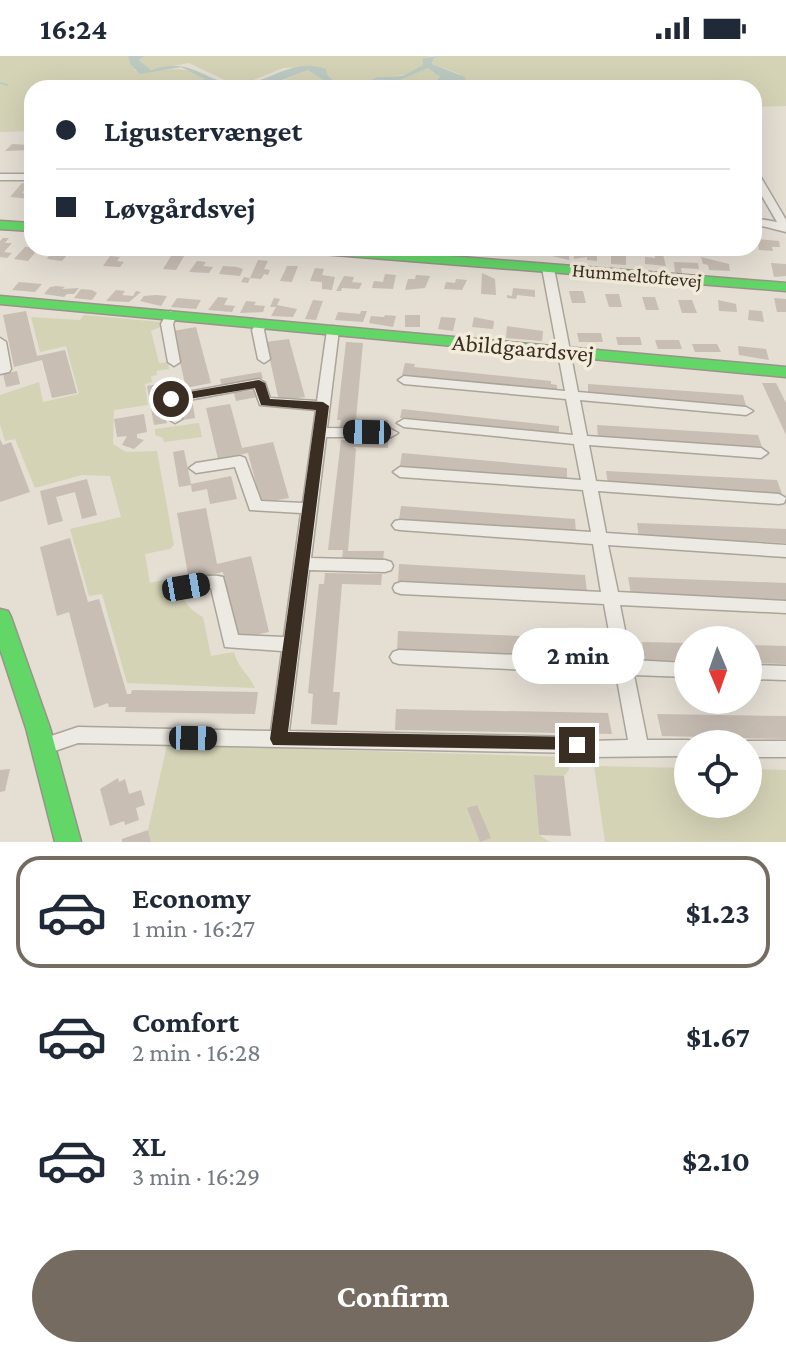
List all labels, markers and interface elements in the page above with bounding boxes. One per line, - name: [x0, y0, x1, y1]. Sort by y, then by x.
- text: 16:24: [40, 12, 107, 45]
- text: Ligustervænget: [104, 114, 302, 147]
- text: Løvgårdsvej: [104, 191, 256, 224]
- street label: Hummeltoftevej: [571, 258, 703, 293]
- street label: Abildgaardsvej: [451, 328, 595, 367]
- route start: [153, 381, 189, 417]
- car: [343, 420, 391, 444]
- car: [160, 571, 212, 603]
- north arrow: [674, 626, 762, 714]
- map controls: [674, 626, 762, 818]
- callout: 2 min: [511, 629, 643, 685]
- text: 2 min: [547, 641, 609, 670]
- car: [169, 726, 217, 750]
- route end: [559, 727, 595, 763]
- button: locate: [674, 730, 762, 818]
- icon: car: [36, 876, 108, 948]
- text: Economy: [132, 881, 251, 914]
- text: $1.23: [685, 896, 750, 929]
- text: 1 min · 16:27: [132, 914, 255, 943]
- icon: car: [36, 1000, 108, 1072]
- text: Comfort: [132, 1005, 239, 1038]
- text: $1.67: [686, 1020, 750, 1053]
- text: 2 min · 16:28: [132, 1038, 261, 1067]
- icon: car: [36, 1124, 108, 1196]
- text: XL: [132, 1129, 166, 1162]
- text: $2.10: [682, 1144, 750, 1177]
- text: 3 min · 16:29: [132, 1162, 260, 1191]
- button: Confirm: [32, 1250, 754, 1342]

